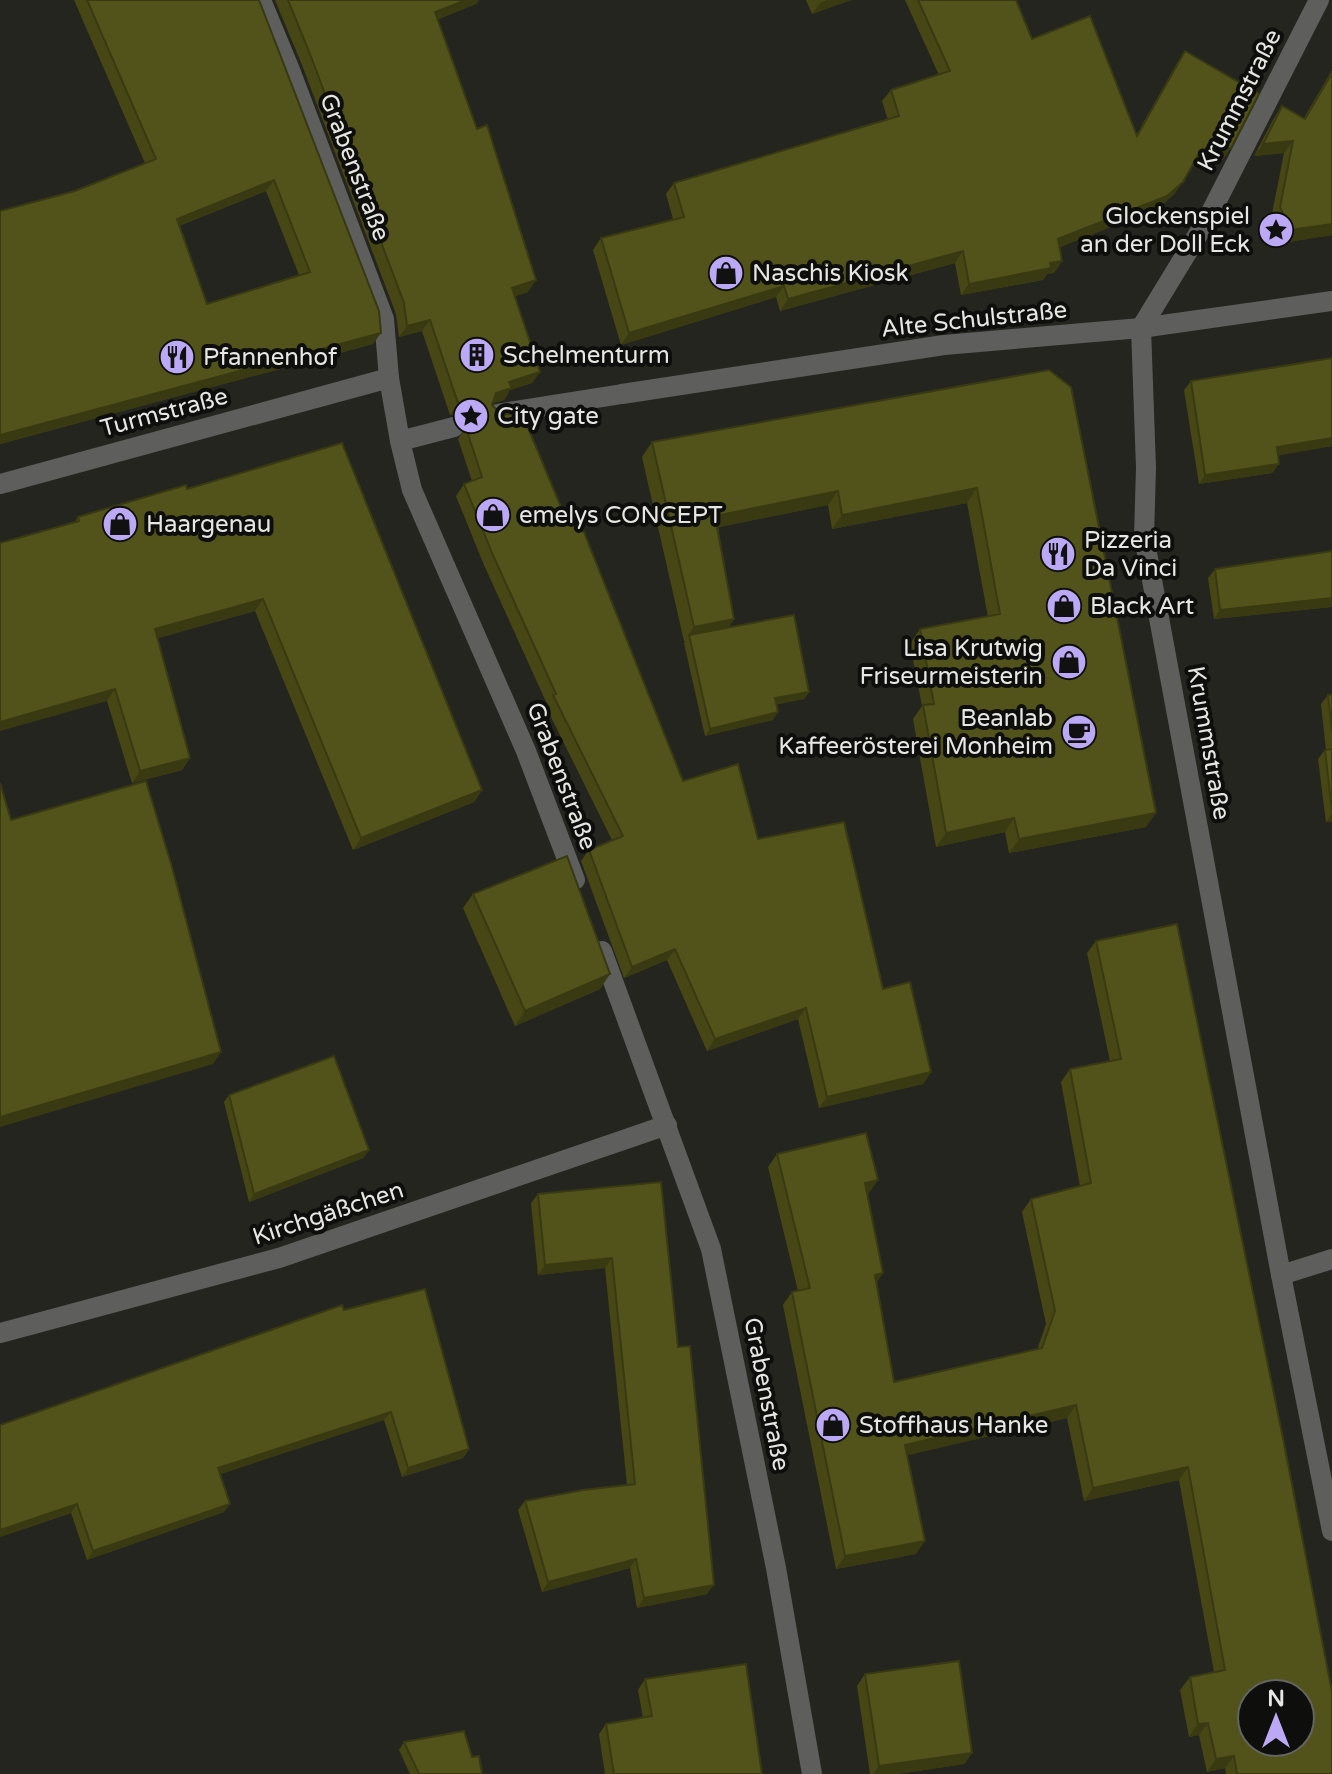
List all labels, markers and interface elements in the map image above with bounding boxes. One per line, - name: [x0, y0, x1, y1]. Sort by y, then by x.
- street label: Krummstraße: [1191, 24, 1288, 176]
- street label: Grabenstraße: [313, 89, 396, 245]
- place label: Glockenspiel an der Doll Eck: [1080, 202, 1250, 259]
- place icon: Glockenspiel an der Doll Eck: [1257, 211, 1295, 249]
- shop icon: Naschis Kiosk: [707, 254, 745, 292]
- place label: Naschis Kiosk: [752, 259, 909, 288]
- street label: Alte Schulstraße: [880, 295, 1068, 344]
- building icon: Schelmenturm: [458, 336, 496, 374]
- restaurant icon: Pfannenhof: [158, 338, 196, 376]
- place label: Schelmenturm: [503, 341, 670, 370]
- place label: Pfannenhof: [203, 343, 338, 372]
- street label: Turmstraße: [97, 382, 231, 443]
- place icon: City gate: [452, 397, 490, 435]
- place label: City gate: [497, 402, 599, 431]
- shop icon: emelys CONCEPT: [474, 496, 512, 534]
- place label: emelys CONCEPT: [519, 501, 723, 530]
- shop icon: Haargenau: [101, 505, 139, 543]
- place label: Haargenau: [146, 510, 271, 539]
- place label: Pizzeria Da Vinci: [1084, 526, 1177, 583]
- restaurant icon: Pizzeria Da Vinci: [1039, 535, 1077, 573]
- shop icon: Black Art: [1045, 587, 1083, 625]
- place label: Black Art: [1090, 592, 1194, 621]
- place label: Lisa Krutwig Friseurmeisterin: [860, 634, 1043, 691]
- shop icon: Lisa Krutwig Friseurmeisterin: [1050, 643, 1088, 681]
- street label: Krummstraße: [1181, 664, 1236, 822]
- street label: Grabenstraße: [520, 698, 603, 854]
- place label: Beanlab Kaffeerösterei Monheim: [778, 704, 1053, 761]
- cafe icon: Beanlab Kaffeerösterei Monheim: [1060, 713, 1098, 751]
- street label: Kirchgäßchen: [249, 1175, 407, 1252]
- street label: Grabenstraße: [737, 1315, 796, 1473]
- shop icon: Stoffhaus Hanke: [814, 1406, 852, 1444]
- place label: Stoffhaus Hanke: [859, 1411, 1048, 1440]
- north arrow: [1236, 1678, 1316, 1758]
- text: N: [1267, 1686, 1285, 1712]

